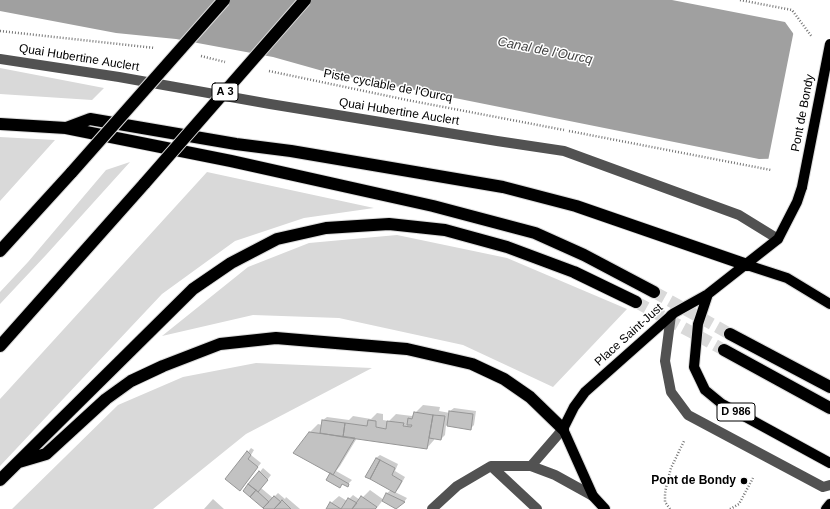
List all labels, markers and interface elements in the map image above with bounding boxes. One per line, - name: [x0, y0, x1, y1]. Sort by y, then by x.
- water label: Canal de l'Ourcq: [496, 34, 594, 68]
- street label: Quai Hubertine Auclert: [18, 41, 140, 75]
- street label: Piste cyclable de l'Ourcq: [322, 66, 454, 106]
- street label: Pont de Bondy: [788, 73, 818, 153]
- road number: A 3: [212, 83, 238, 101]
- street label: Quai Hubertine Auclert: [338, 95, 460, 129]
- street label: Place Saint-Just: [592, 301, 666, 369]
- road number: D 986: [717, 403, 755, 421]
- place label: Pont de Bondy: [651, 474, 736, 488]
- marker: Pont de Bondy: [739, 476, 749, 486]

